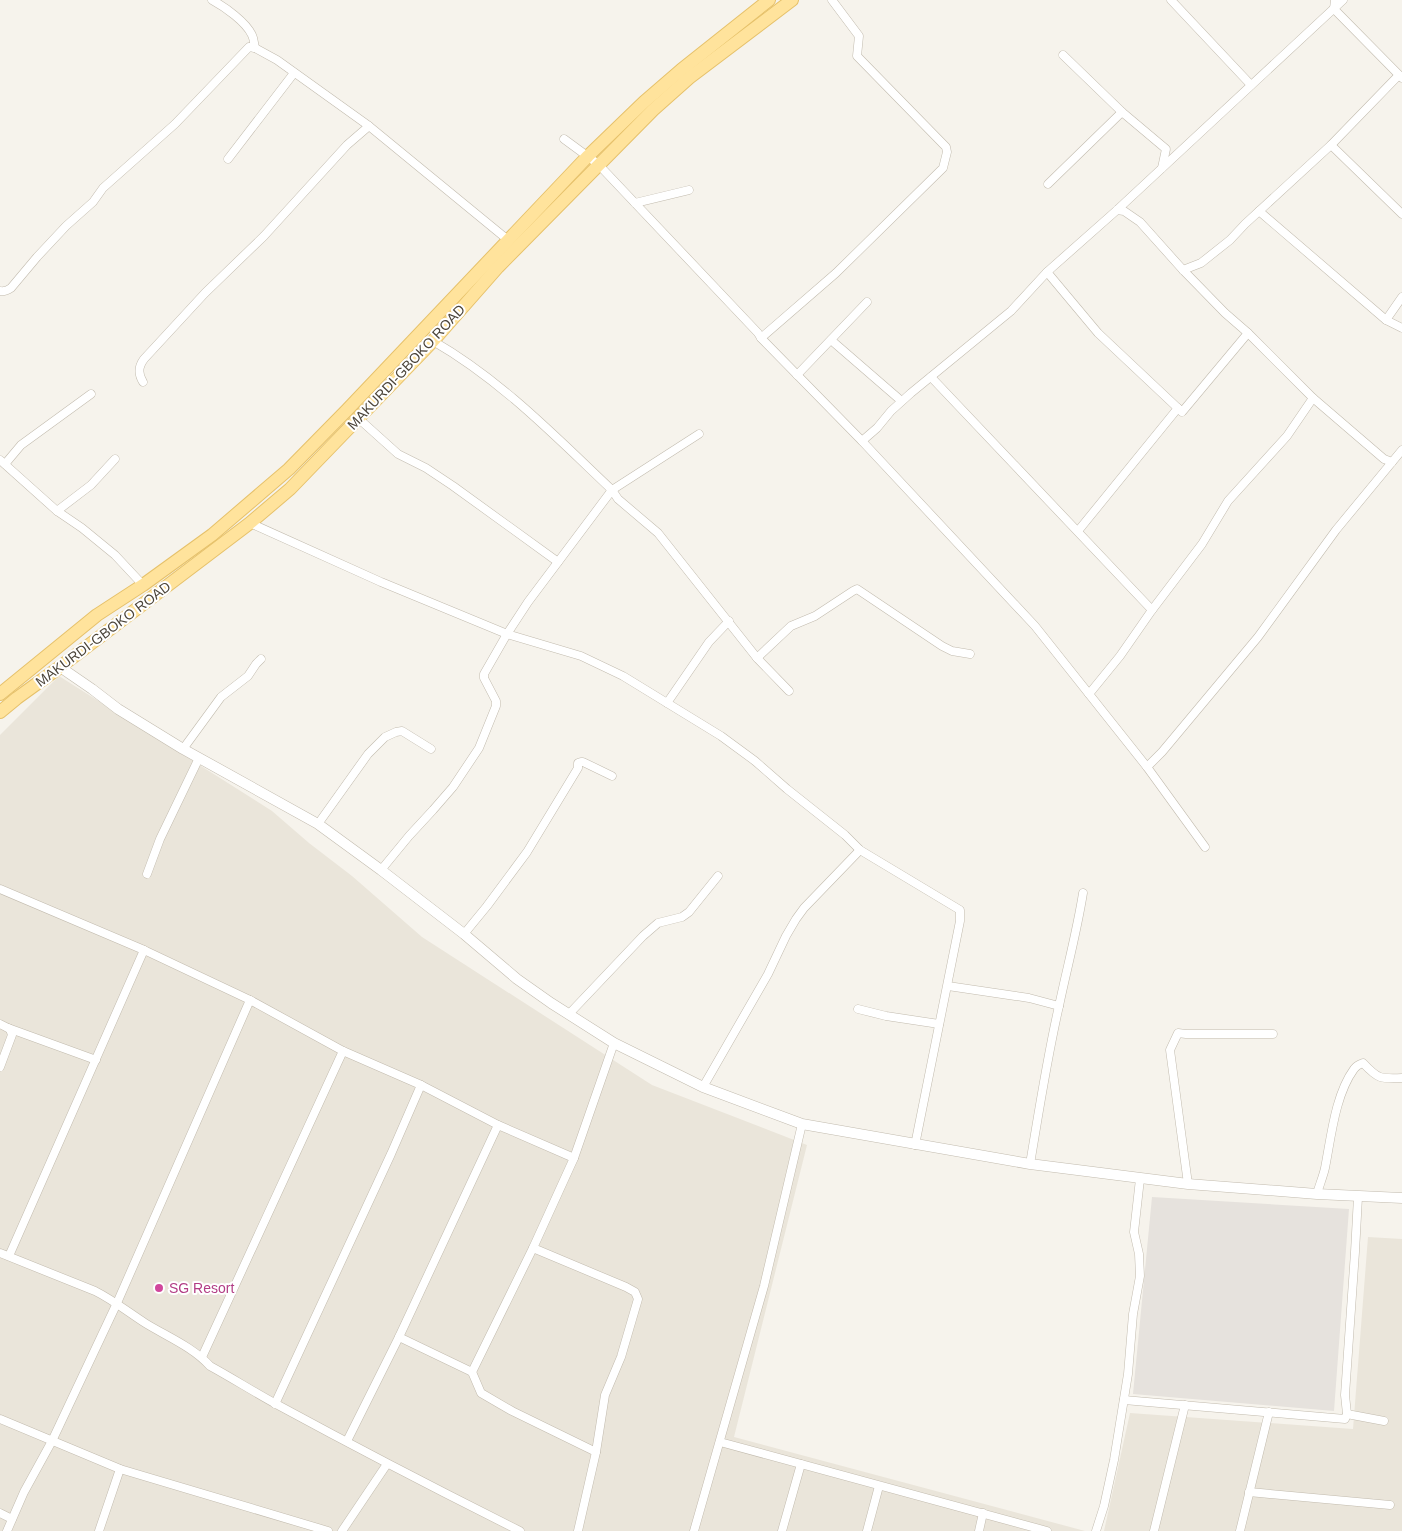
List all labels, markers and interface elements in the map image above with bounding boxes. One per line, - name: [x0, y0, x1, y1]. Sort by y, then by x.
- street label: MAKURDI-GBOKO ROAD: [344, 301, 468, 433]
- street label: MAKURDI-GBOKO ROAD: [32, 578, 174, 690]
- place label: SG Resort: [169, 1280, 234, 1296]
- marker: SG Resort: [153, 1282, 165, 1294]

